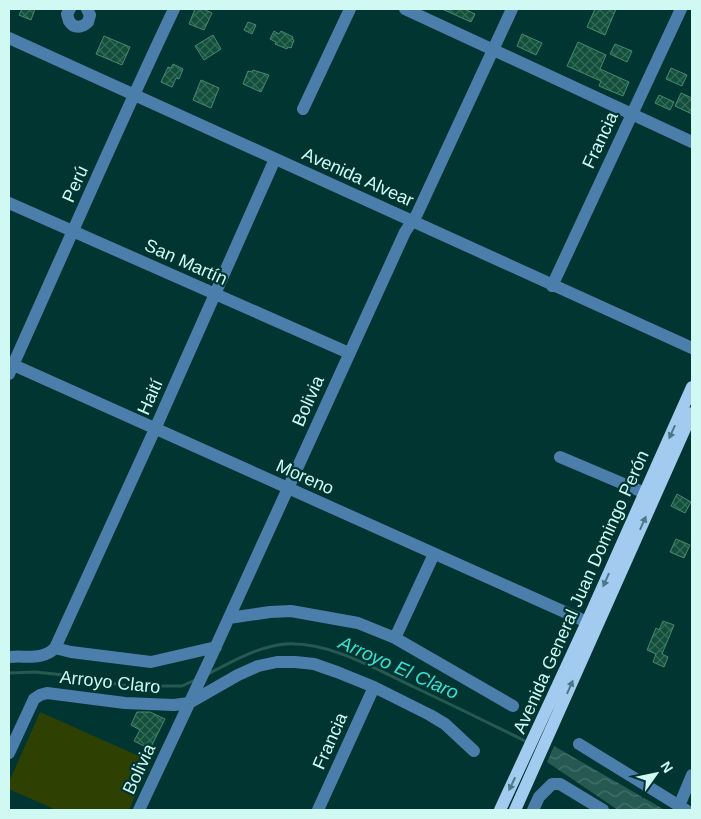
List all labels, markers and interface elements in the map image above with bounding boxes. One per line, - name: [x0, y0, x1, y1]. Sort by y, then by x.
- street label: Francia: [578, 108, 622, 171]
- street label: Avenida Alvear: [299, 144, 417, 210]
- street label: Perú: [58, 163, 92, 205]
- street label: San Martín: [142, 235, 230, 289]
- street label: Bolivia: [288, 372, 328, 429]
- street label: Haití: [133, 376, 167, 418]
- one-way arrow: [668, 425, 676, 439]
- street label: Avenida General Juan Domingo Perón: [509, 447, 653, 737]
- street label: Moreno: [273, 455, 337, 499]
- one-way arrow: [640, 516, 648, 530]
- one-way arrow: [602, 573, 610, 587]
- water label: Arroyo El Claro: [335, 631, 462, 703]
- street label: Arroyo Claro: [59, 667, 161, 697]
- one-way arrow: [566, 680, 574, 694]
- street label: Francia: [309, 709, 352, 772]
- street label: Bolivia: [119, 740, 160, 797]
- north arrow: [631, 749, 681, 799]
- text: N: [657, 758, 676, 776]
- one-way arrow: [508, 777, 516, 791]

